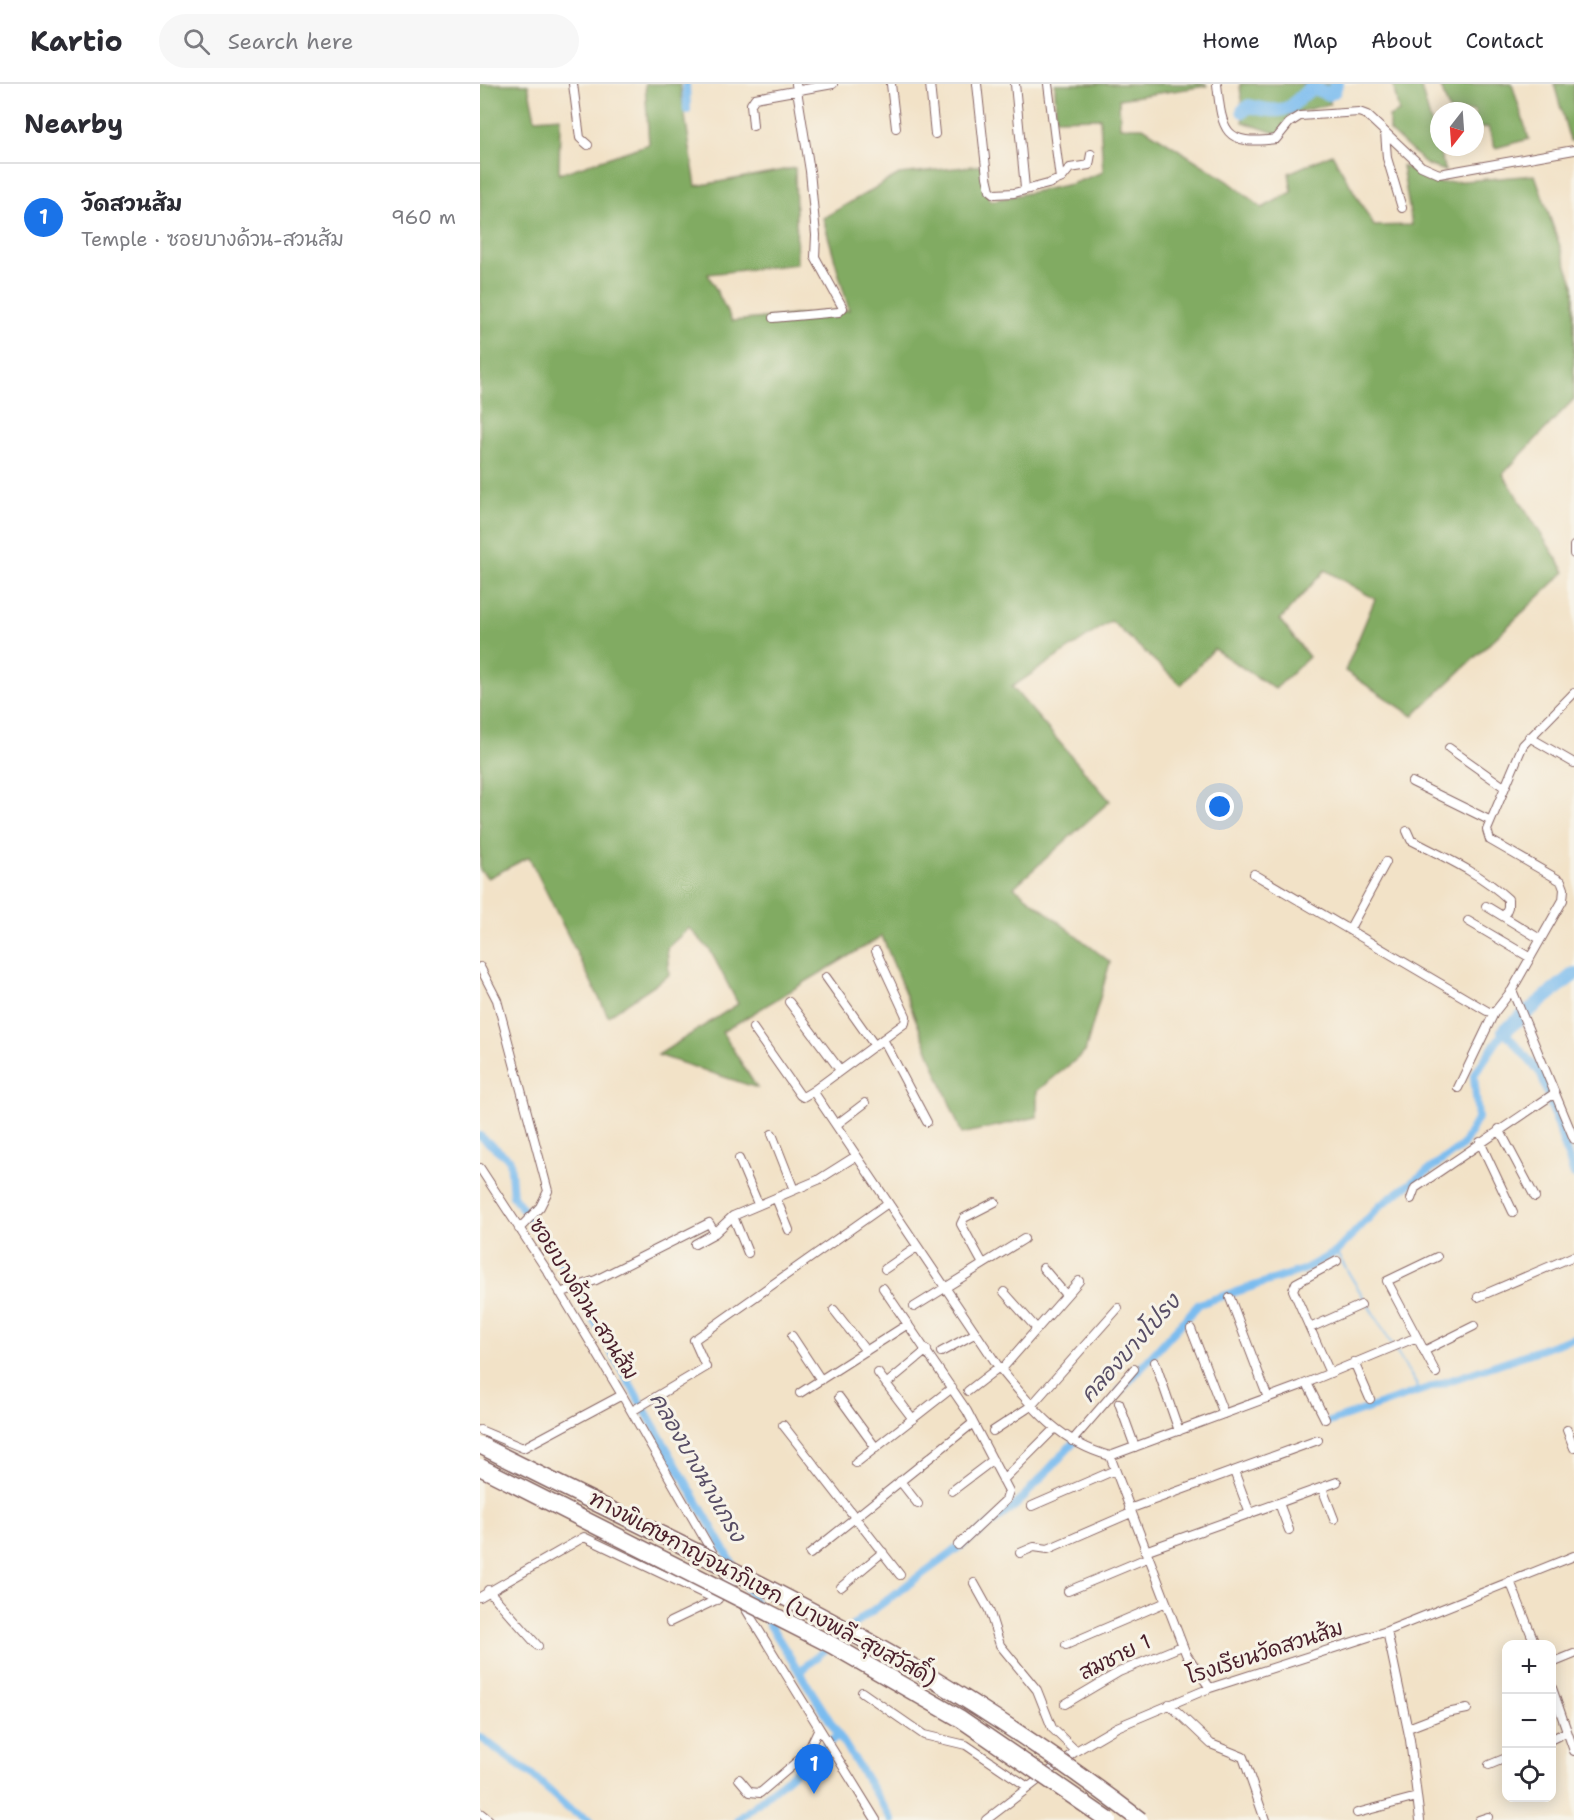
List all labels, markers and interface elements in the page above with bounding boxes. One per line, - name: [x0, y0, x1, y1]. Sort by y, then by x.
- search box: [159, 14, 579, 68]
- text: Kartio: [30, 22, 123, 60]
- icon: search: [180, 25, 213, 58]
- text: Search here: [228, 27, 353, 56]
- text: Home: [1202, 27, 1260, 55]
- text: Map: [1293, 27, 1338, 55]
- text: About: [1371, 27, 1432, 55]
- text: Contact: [1465, 27, 1544, 55]
- north arrow: [1430, 102, 1484, 156]
- text: Nearby: [24, 106, 123, 141]
- text: วัดสวนส้ม: [81, 189, 182, 218]
- text: 1: [39, 204, 48, 230]
- text: 960 m: [391, 204, 456, 230]
- text: Temple · ซอยบางด้วน-สวนส้ม: [81, 226, 344, 252]
- your location: [1205, 792, 1234, 821]
- street label: ซอยบางด้วน-สวนส้ม: [523, 1213, 645, 1385]
- water label: คลองบางโปรง: [1074, 1286, 1188, 1408]
- water label: คลองบางนางเกรง: [643, 1387, 753, 1548]
- street label: ทางพิเศษกาญจนาภิเษก (บางพลี-สุขสวัสดิ์): [583, 1480, 944, 1694]
- street label: โรงเรียนวัดสวนส้ม: [1183, 1614, 1347, 1690]
- street label: สมชาย 1: [1074, 1628, 1156, 1686]
- map controls: [1502, 1640, 1556, 1802]
- button: +: [1502, 1640, 1556, 1694]
- button: −: [1502, 1694, 1556, 1748]
- pin: 1: [794, 1744, 834, 1794]
- button: locate: [1502, 1748, 1556, 1802]

